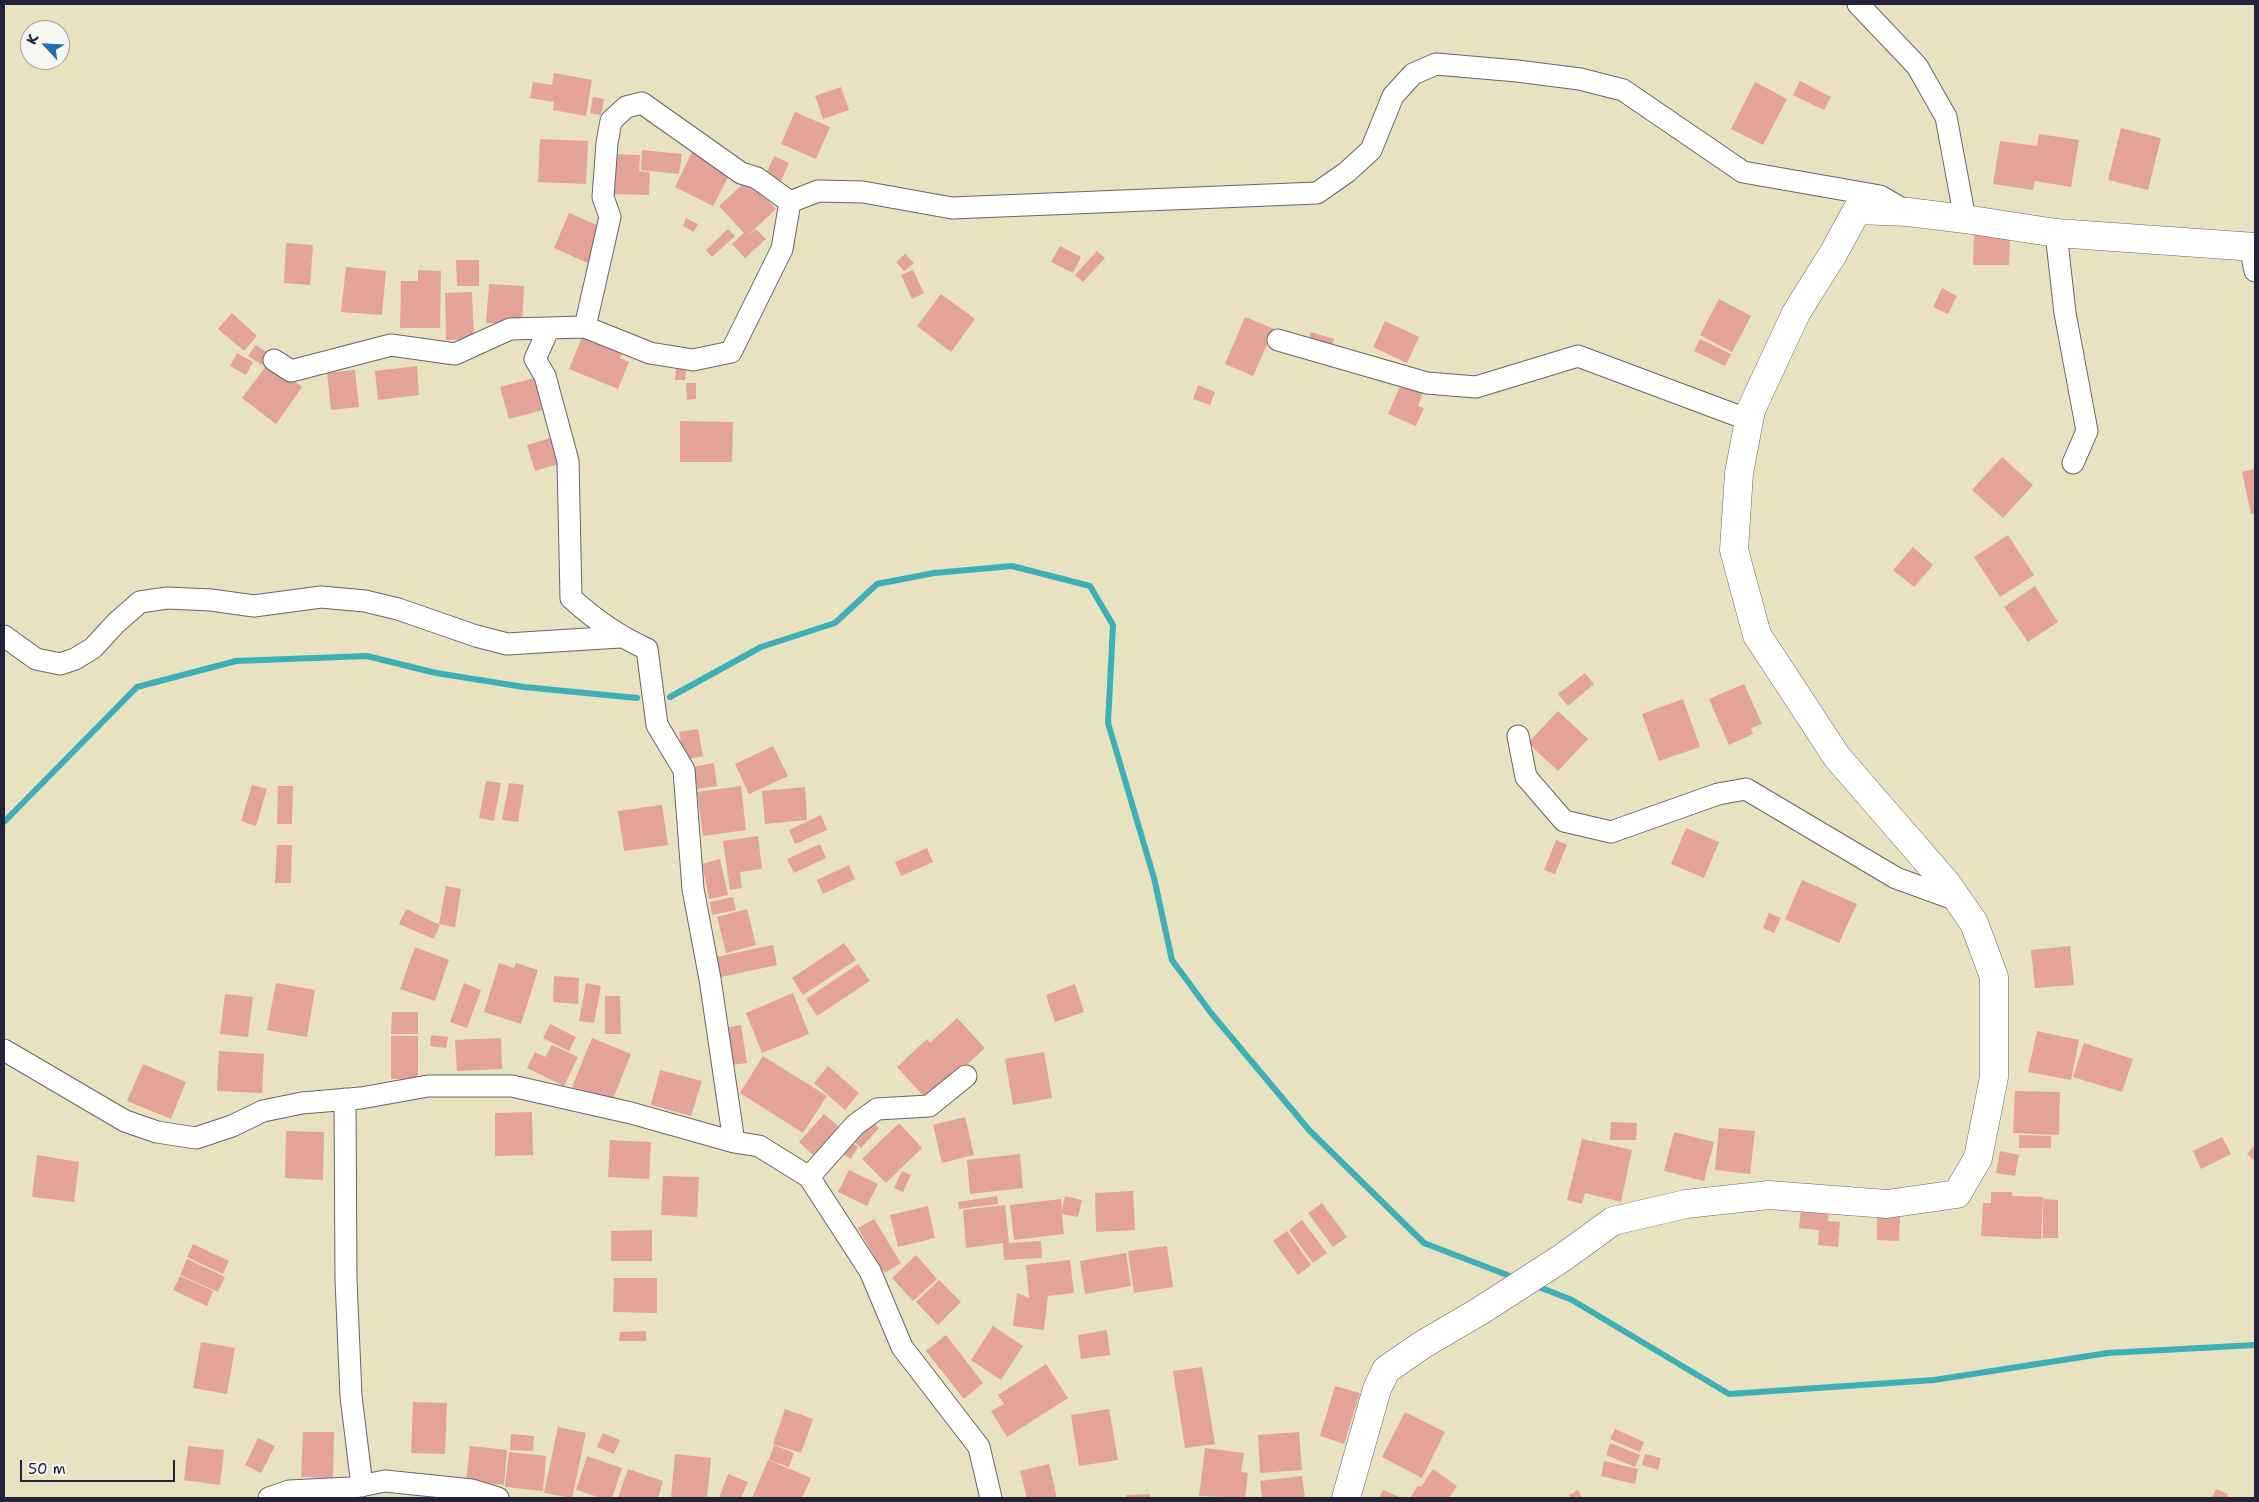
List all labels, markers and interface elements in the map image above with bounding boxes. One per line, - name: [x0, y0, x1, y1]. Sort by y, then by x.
- north arrow: [20, 20, 70, 70]
- text: K: [22, 31, 42, 47]
- scale bar: [22, 1450, 178, 1482]
- text: 50 m: [28, 1459, 66, 1479]

